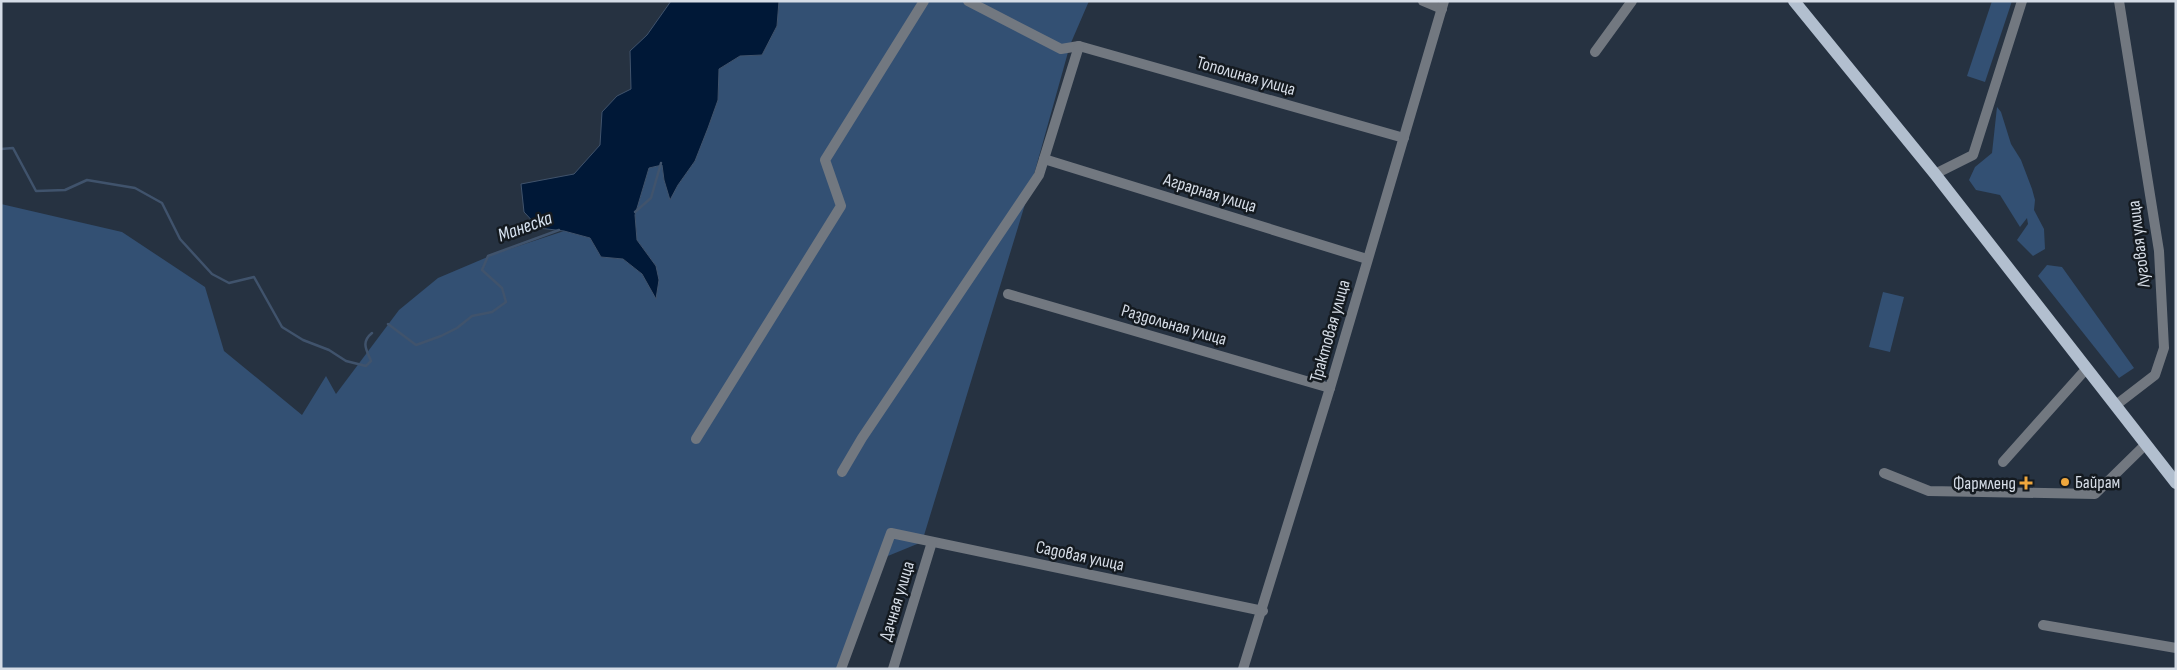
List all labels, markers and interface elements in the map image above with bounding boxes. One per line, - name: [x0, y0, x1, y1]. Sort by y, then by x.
- street label: Тополиная улица: [1194, 52, 1298, 100]
- street label: Аграрная улица: [1160, 169, 1259, 217]
- street label: Луговая улица: [2123, 199, 2155, 290]
- water label: Манеска: [495, 207, 556, 247]
- street label: Трактовая улица: [1305, 277, 1355, 385]
- street label: Раздольная улица: [1119, 300, 1229, 350]
- place label: Байрам: [2075, 472, 2120, 493]
- place label: Фармленд: [1953, 473, 2016, 494]
- marker: Байрам: [2059, 476, 2071, 488]
- marker: Фармленд: [2020, 477, 2032, 489]
- street label: Садовая улица: [1034, 536, 1126, 576]
- street label: Дачная улица: [875, 559, 919, 643]

